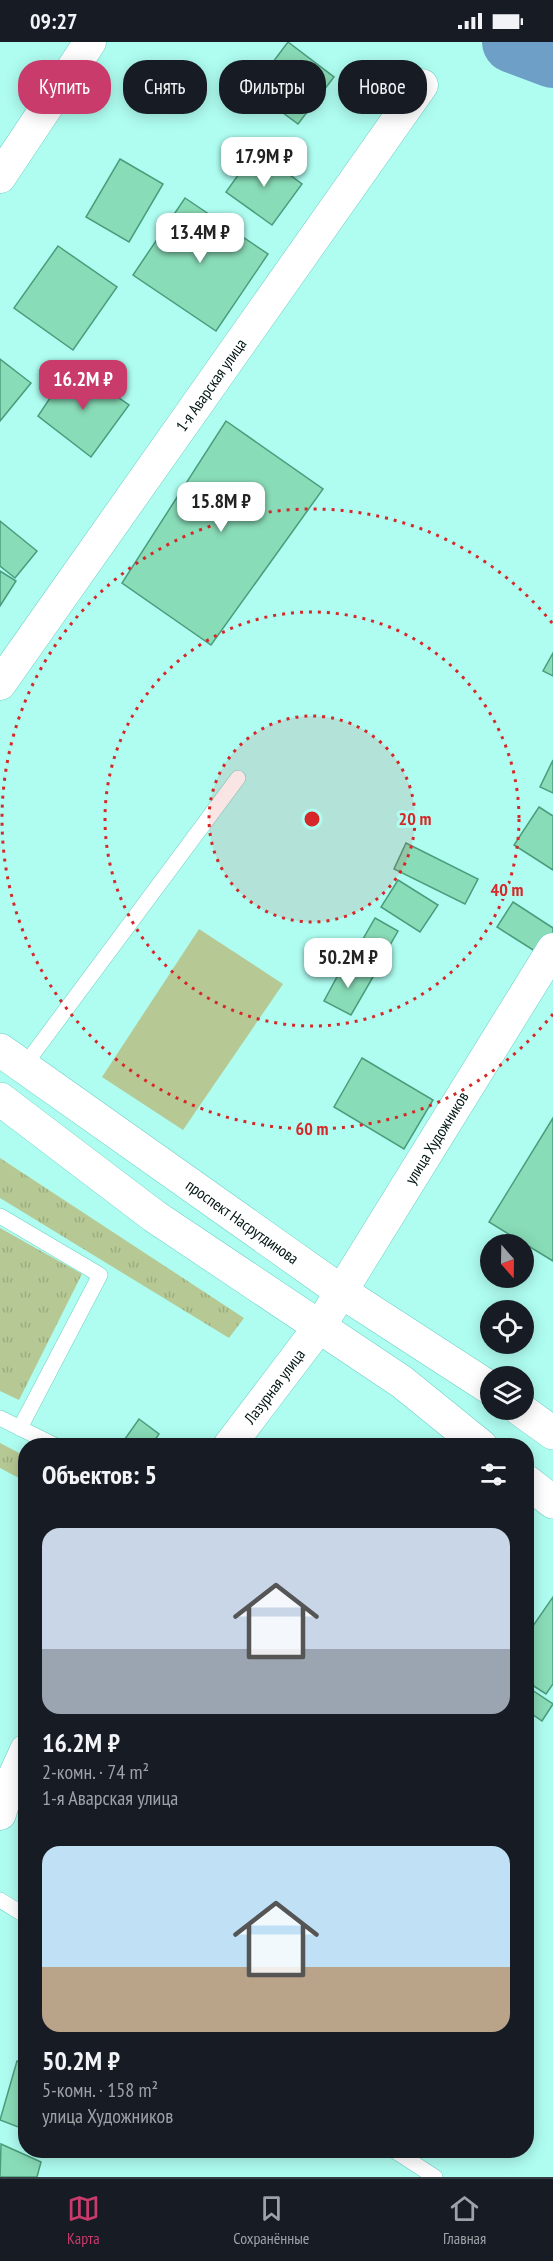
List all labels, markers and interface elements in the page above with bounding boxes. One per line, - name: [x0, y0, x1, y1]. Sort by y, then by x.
- text: 09:27: [30, 7, 78, 35]
- chip: Купить: [18, 60, 111, 114]
- chip: Снять: [123, 60, 207, 114]
- chip: Фильтры: [219, 60, 326, 114]
- chip: Новое: [338, 60, 427, 114]
- pin: 17.9M ₽: [209, 137, 319, 188]
- text: 17.9M ₽: [235, 143, 293, 169]
- pin: 13.4M ₽: [145, 213, 255, 264]
- text: 13.4M ₽: [170, 219, 230, 245]
- street label: 1-я Аварская улица: [171, 334, 250, 435]
- pin: 16.2M ₽: [28, 360, 138, 411]
- text: 16.2M ₽: [53, 366, 113, 392]
- pin: 15.8M ₽: [166, 482, 276, 533]
- text: 15.8M ₽: [191, 488, 251, 514]
- text: 20 m: [399, 807, 431, 830]
- centre of rings: [302, 809, 322, 829]
- text: 40 m: [491, 878, 523, 901]
- pin: 50.2M ₽: [293, 938, 403, 989]
- text: 50.2M ₽: [318, 944, 378, 970]
- street label: улица Художников: [400, 1088, 473, 1188]
- text: 60 m: [296, 1117, 328, 1140]
- street label: проспект Насрутдинова: [182, 1175, 303, 1268]
- north arrow: [480, 1234, 534, 1288]
- map controls: [480, 1234, 534, 1420]
- button: locate: [480, 1300, 534, 1354]
- street label: Лазурная улица: [239, 1345, 309, 1428]
- button: layers: [480, 1366, 534, 1420]
- text: Объектов: 5: [42, 1458, 157, 1491]
- icon: filters: [477, 1458, 510, 1491]
- icon: home: [222, 1567, 330, 1675]
- text: 16.2M ₽: [42, 1726, 120, 1759]
- text: 2-комн. · 74 m²: [42, 1759, 149, 1785]
- text: 1-я Аварская улица: [42, 1785, 178, 1811]
- icon: home: [222, 1885, 330, 1993]
- text: 50.2M ₽: [42, 2044, 120, 2077]
- text: 5-комн. · 158 m²: [42, 2077, 158, 2103]
- text: улица Художников: [42, 2103, 173, 2129]
- tab: Карта: [67, 2192, 100, 2248]
- tab: Сохранённые: [233, 2192, 309, 2248]
- tab: Главная: [443, 2192, 486, 2248]

